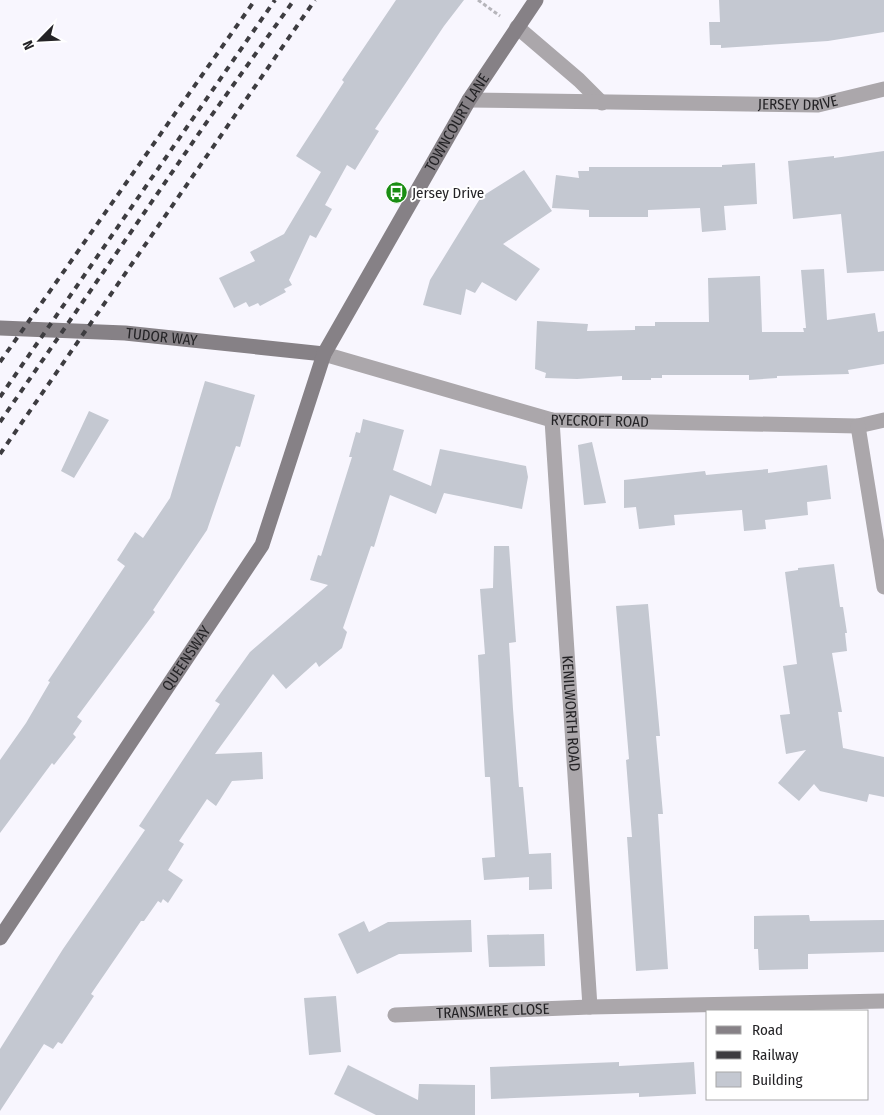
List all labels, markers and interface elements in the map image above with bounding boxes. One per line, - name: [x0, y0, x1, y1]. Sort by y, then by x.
- north arrow: [15, 15, 65, 65]
- text: N: [19, 38, 38, 52]
- street label: TOWNCOURT LANE: [421, 70, 493, 175]
- street label: JERSEY DRIVE: [758, 92, 840, 114]
- bus stop icon: Jersey Drive: [384, 181, 408, 205]
- place label: Jersey Drive: [412, 184, 484, 202]
- street label: TUDOR WAY: [125, 324, 199, 350]
- street label: RYECROFT ROAD: [550, 411, 649, 431]
- street label: QUEENSWAY: [158, 622, 215, 694]
- street label: KENILWORTH ROAD: [558, 655, 584, 772]
- street label: TRANSMERE CLOSE: [436, 1000, 550, 1022]
- legend: [706, 1010, 869, 1100]
- text: Road: [752, 1021, 783, 1039]
- text: Railway: [752, 1046, 799, 1064]
- text: Building: [752, 1071, 803, 1089]

